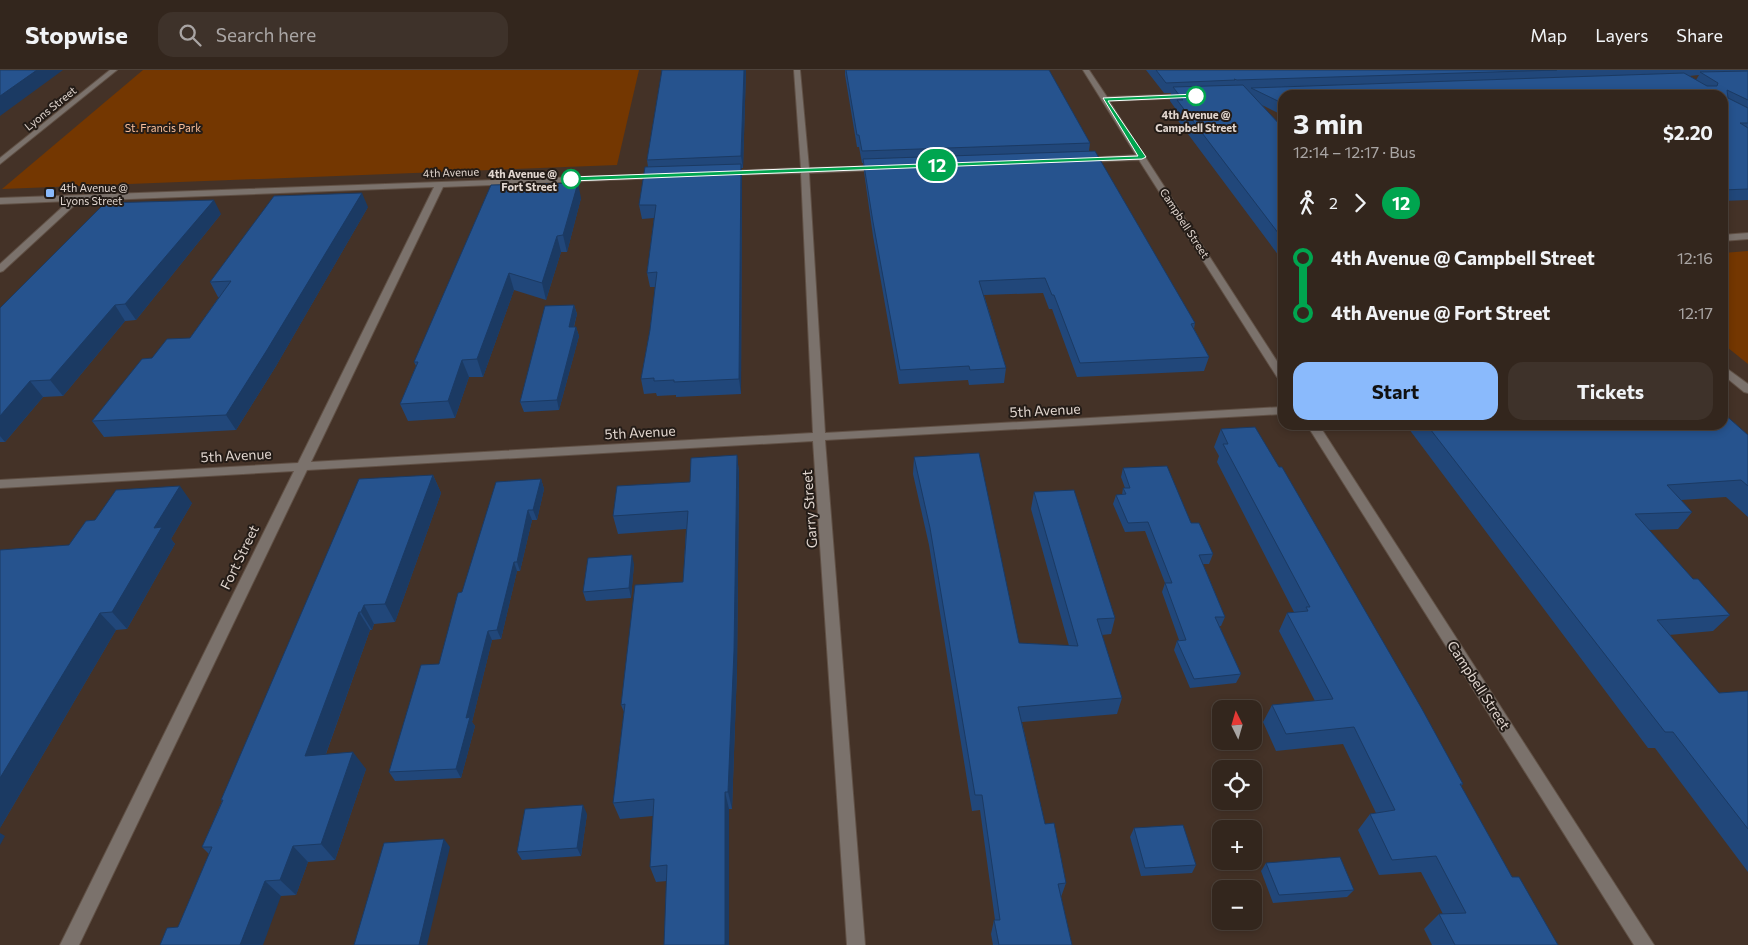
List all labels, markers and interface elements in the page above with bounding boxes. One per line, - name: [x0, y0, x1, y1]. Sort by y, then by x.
- search box: [158, 12, 508, 57]
- text: Stopwise: [25, 20, 128, 49]
- icon: search: [176, 21, 204, 49]
- text: Search here: [216, 23, 316, 46]
- text: Map: [1530, 24, 1567, 46]
- text: Layers: [1595, 24, 1648, 46]
- text: Share: [1676, 24, 1723, 46]
- street label: Lyons Street: [22, 83, 79, 133]
- marker: 4th Avenue @ Campbell Street: [1186, 86, 1206, 106]
- text: 3 min: [1293, 106, 1363, 140]
- place label: 4th Avenue @ Campbell Street: [1155, 108, 1237, 134]
- park label: St. Francis Park: [125, 121, 201, 134]
- text: $2.20: [1663, 121, 1713, 144]
- text: 12:14 – 12:17 · Bus: [1293, 142, 1416, 161]
- line badge: 12: [914, 149, 960, 181]
- text: 12: [928, 154, 946, 176]
- street label: 4th Avenue: [423, 165, 479, 179]
- place label: 4th Avenue @ Fort Street: [488, 167, 557, 193]
- marker: 4th Avenue @ Fort Street: [561, 169, 581, 189]
- place label: 4th Avenue @ Lyons Street: [60, 181, 128, 207]
- street label: Campbell Street: [1158, 186, 1213, 261]
- marker: 4th Avenue @ Lyons Street: [44, 187, 56, 199]
- icon: walk: [1293, 189, 1321, 217]
- icon: forward: [1346, 189, 1374, 217]
- text: 12: [1392, 192, 1410, 214]
- text: 2: [1329, 193, 1338, 212]
- text: 4th Avenue @ Campbell Street: [1331, 246, 1595, 269]
- text: 12:16: [1677, 248, 1713, 267]
- text: 4th Avenue @ Fort Street: [1331, 301, 1550, 324]
- text: 12:17: [1678, 303, 1713, 322]
- button: Start: [1293, 362, 1498, 420]
- button: Tickets: [1508, 362, 1713, 420]
- street label: 5th Avenue: [1009, 400, 1081, 420]
- street label: 5th Avenue: [604, 422, 676, 442]
- street label: 5th Avenue: [200, 445, 272, 465]
- street label: Garry Street: [798, 469, 820, 549]
- street label: Fort Street: [216, 522, 262, 592]
- street label: Campbell Street: [1444, 637, 1514, 733]
- north arrow: [1212, 700, 1262, 750]
- map controls: [1212, 700, 1262, 930]
- button: locate: [1212, 760, 1262, 810]
- button: +: [1212, 820, 1262, 870]
- button: −: [1212, 880, 1262, 930]

